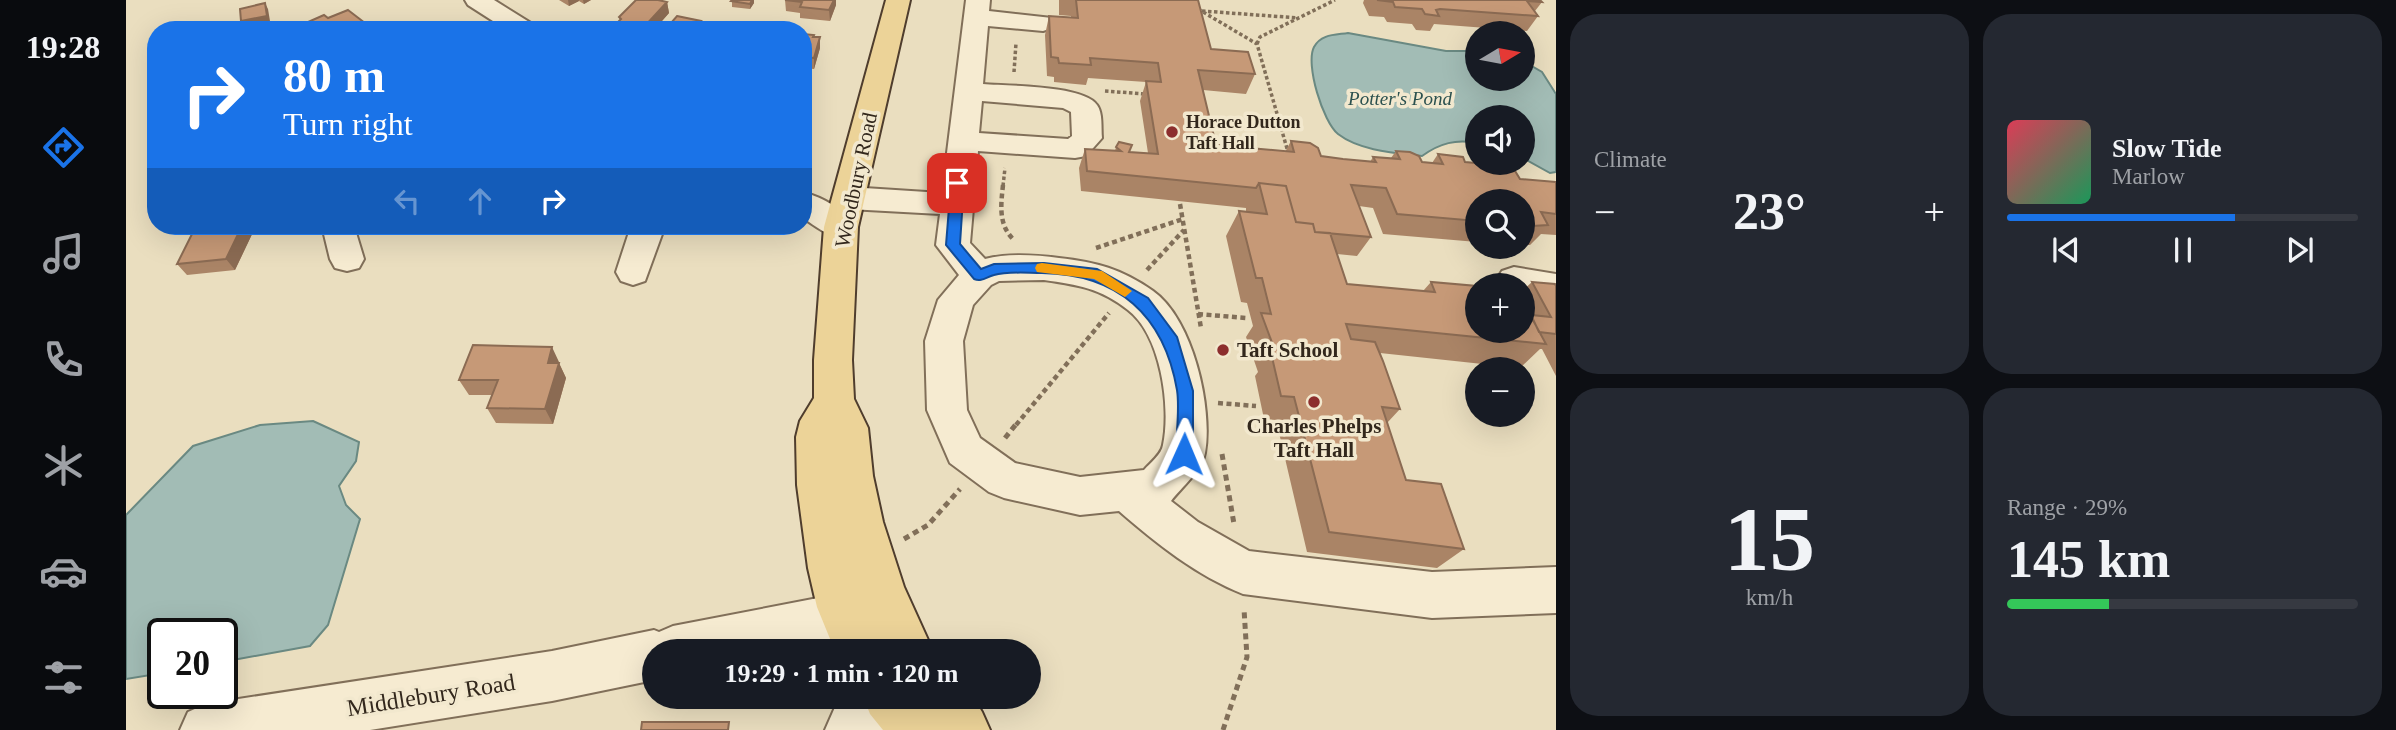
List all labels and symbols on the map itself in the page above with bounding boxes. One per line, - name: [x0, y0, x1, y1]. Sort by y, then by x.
- north arrow: [1465, 21, 1535, 91]
- water label: Potter's Pond: [1347, 88, 1452, 109]
- street label: Woodbury Road: [830, 110, 882, 250]
- place label: Horace Dutton Taft Hall: [1186, 112, 1300, 153]
- marker: Horace Dutton Taft Hall: [1164, 124, 1180, 140]
- pin: [927, 153, 987, 213]
- place label: Taft School: [1237, 338, 1338, 362]
- marker: Taft School: [1215, 342, 1231, 358]
- marker: Charles Phelps Taft Hall: [1306, 394, 1322, 410]
- place label: Charles Phelps Taft Hall: [1247, 414, 1381, 462]
- position arrow: [1147, 417, 1221, 491]
- speed limit sign: 20: [147, 618, 238, 709]
- street label: Middlebury Road: [345, 669, 517, 721]

